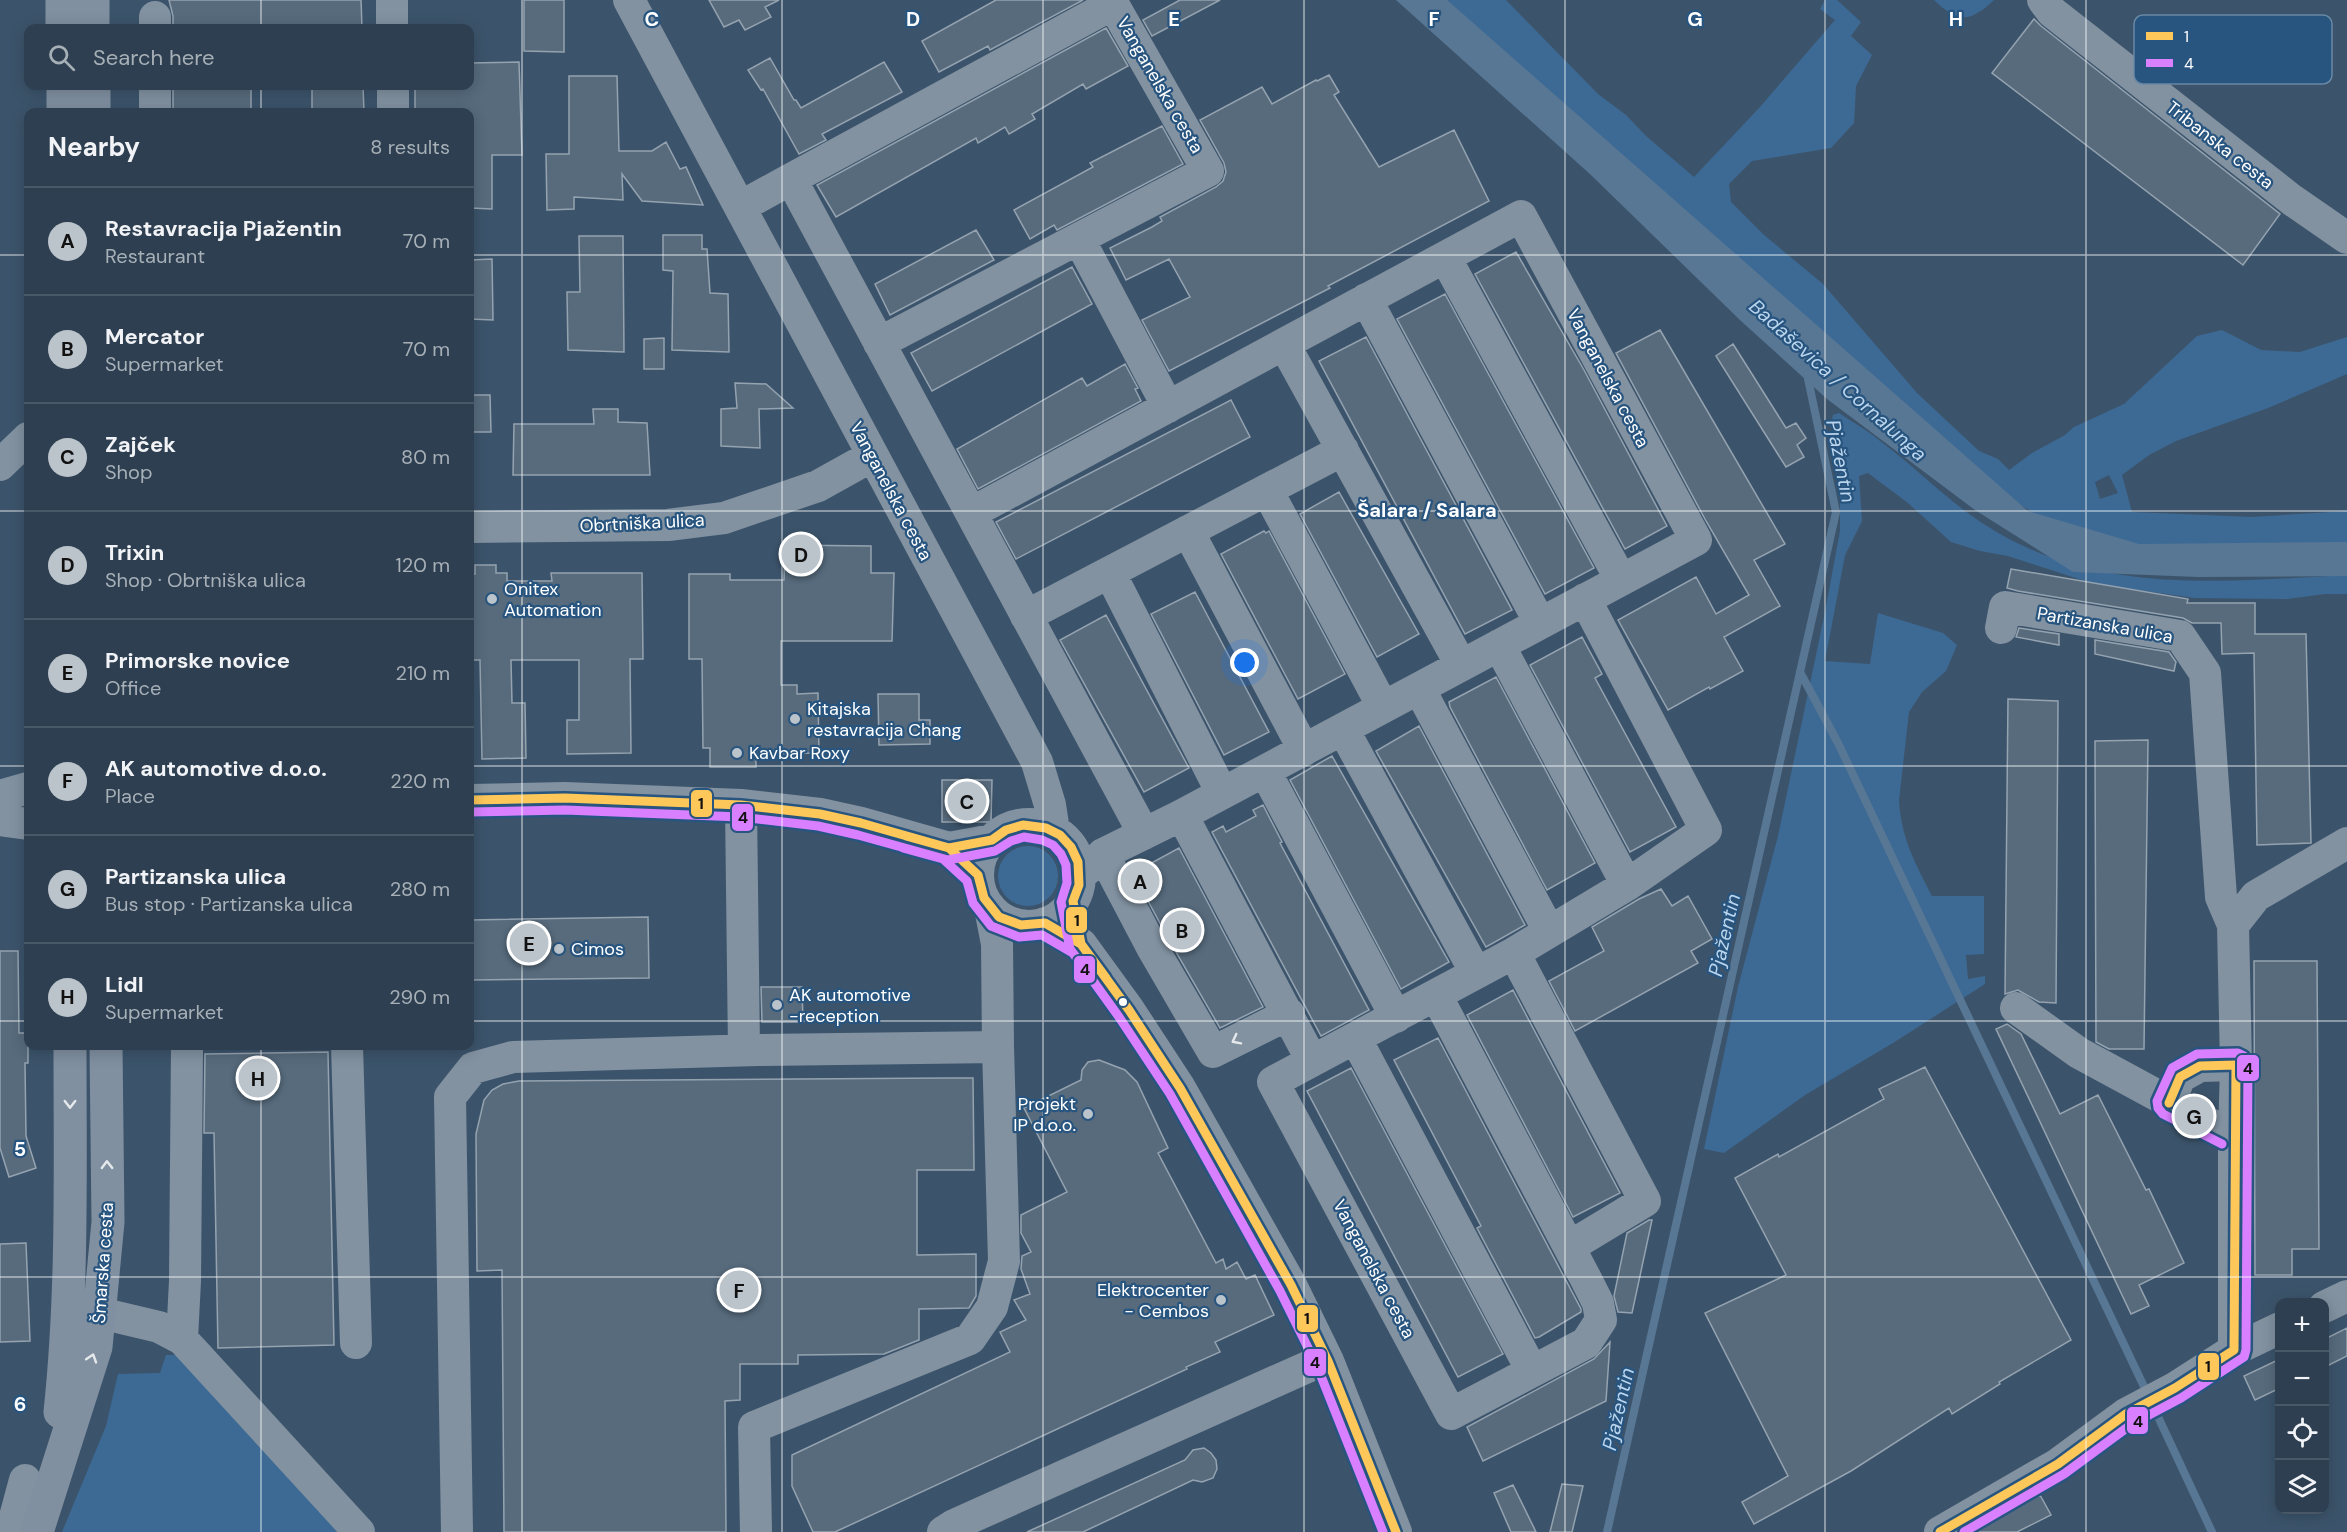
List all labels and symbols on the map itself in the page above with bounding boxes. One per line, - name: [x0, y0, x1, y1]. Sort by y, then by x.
- text: C: [645, 6, 659, 32]
- text: D: [906, 6, 920, 32]
- text: E: [1168, 6, 1180, 32]
- text: F: [1428, 6, 1440, 32]
- text: G: [1687, 6, 1703, 32]
- text: H: [1949, 6, 1963, 32]
- street label: Vanganelska cesta: [1111, 12, 1209, 158]
- legend: [2134, 15, 2332, 84]
- text: 1: [2184, 26, 2189, 47]
- text: 4: [2184, 53, 2194, 74]
- street label: Tribanska cesta: [2161, 96, 2279, 194]
- water label: Badaševica / Cornalunga: [1744, 293, 1932, 467]
- street label: Vanganelska cesta: [1561, 304, 1655, 452]
- street label: Vanganelska cesta: [844, 417, 938, 565]
- water label: Pjažentin: [1820, 417, 1862, 505]
- district label: Šalara / Salara: [1357, 497, 1497, 523]
- street label: Obrtniška ulica: [579, 508, 705, 538]
- pin: D: [782, 532, 820, 576]
- place label: Onitex Automation: [504, 577, 602, 622]
- marker: Onitex Automation: [485, 592, 499, 606]
- street label: Partizanska ulica: [2035, 601, 2175, 649]
- your location: [1230, 648, 1259, 677]
- place label: Kitajska restavracija Chang: [807, 697, 962, 742]
- marker: Kitajska restavracija Chang: [788, 712, 802, 726]
- place label: Kavbar Roxy: [749, 741, 850, 765]
- marker: Kavbar Roxy: [730, 746, 744, 760]
- pin: C: [948, 778, 986, 824]
- line badge: 1: [690, 789, 713, 818]
- text: 1: [698, 793, 704, 814]
- line badge: 4: [731, 803, 754, 832]
- text: 4: [738, 807, 748, 828]
- pin: A: [1120, 858, 1160, 904]
- water label: Pjažentin: [1702, 891, 1746, 979]
- line badge: 1: [1065, 906, 1088, 934]
- pin: B: [1162, 908, 1202, 952]
- text: 1: [1074, 910, 1080, 931]
- pin: E: [510, 920, 548, 966]
- place label: Cimos: [571, 937, 624, 961]
- marker: Cimos: [552, 942, 566, 956]
- line badge: 4: [1073, 955, 1096, 984]
- text: 4: [1080, 959, 1090, 980]
- place label: AK automotive -reception: [789, 983, 911, 1028]
- unlabelled marker: [1117, 996, 1129, 1008]
- marker: AK automotive -reception: [770, 998, 784, 1012]
- one-way arrow: [1232, 1033, 1243, 1045]
- line badge: 4: [2236, 1054, 2260, 1082]
- pin: H: [238, 1056, 278, 1100]
- text: 4: [2243, 1058, 2253, 1079]
- place label: Projekt IP d.o.o.: [1013, 1092, 1076, 1137]
- pin: G: [2174, 1094, 2214, 1138]
- one-way arrow: [64, 1099, 76, 1108]
- marker: Projekt IP d.o.o.: [1081, 1107, 1095, 1121]
- text: 5: [14, 1136, 26, 1162]
- one-way arrow: [101, 1160, 113, 1169]
- street label: Vanganelska cesta: [1327, 1195, 1421, 1343]
- street label: Šmarska cesta: [87, 1202, 119, 1324]
- pin: F: [720, 1268, 758, 1312]
- place label: Elektrocenter - Cembos: [1097, 1278, 1209, 1323]
- marker: Elektrocenter - Cembos: [1214, 1293, 1228, 1307]
- line badge: 1: [1296, 1304, 1319, 1333]
- text: 1: [1304, 1308, 1310, 1329]
- line badge: 4: [1303, 1348, 1327, 1377]
- text: 4: [1310, 1352, 1320, 1373]
- line badge: 1: [2197, 1352, 2220, 1381]
- one-way arrow: [85, 1353, 97, 1364]
- text: 1: [2205, 1356, 2211, 1377]
- water label: Pjažentin: [1596, 1365, 1640, 1453]
- text: 6: [14, 1391, 26, 1417]
- line badge: 4: [2126, 1406, 2149, 1435]
- text: 4: [2133, 1411, 2143, 1432]

